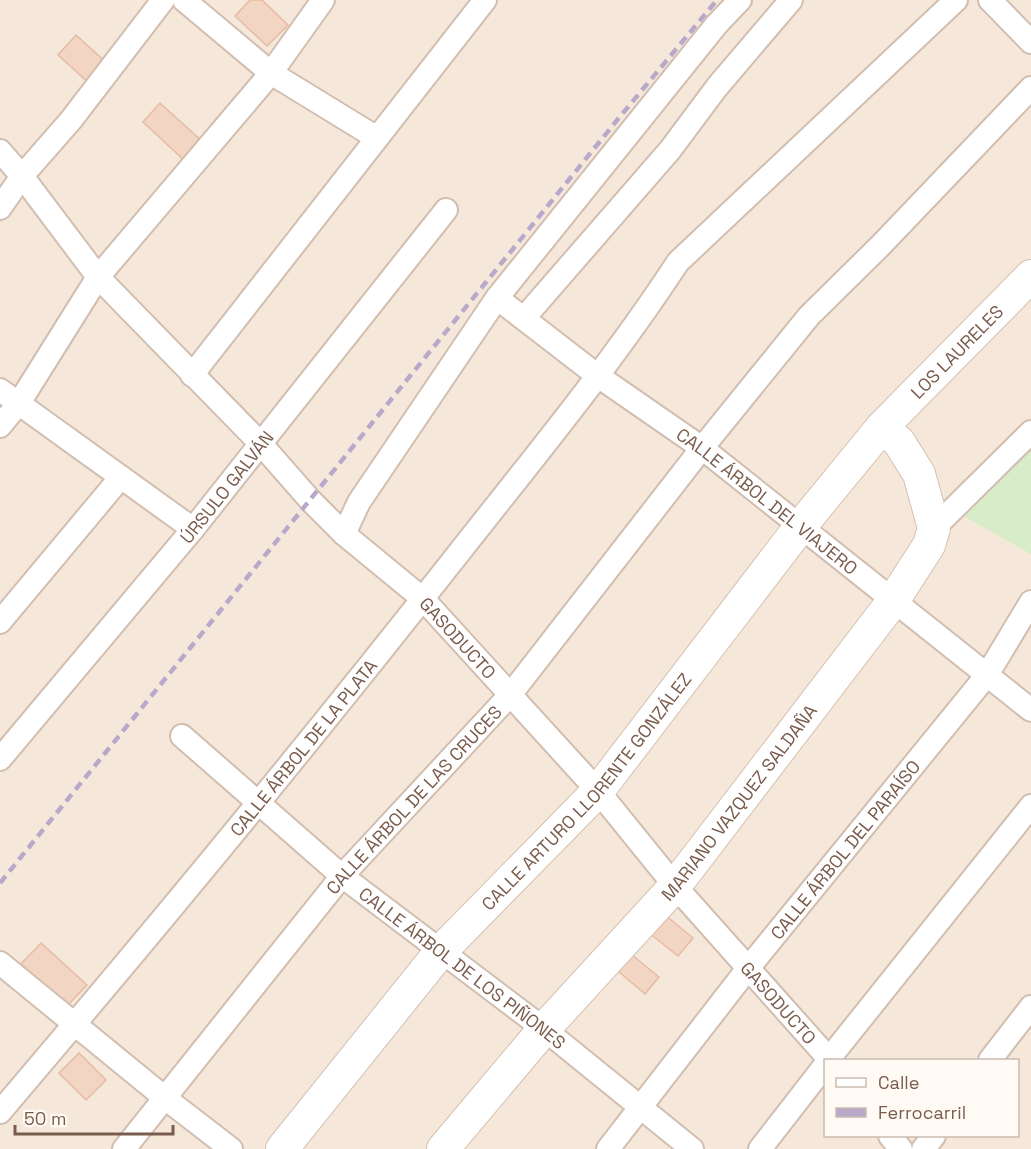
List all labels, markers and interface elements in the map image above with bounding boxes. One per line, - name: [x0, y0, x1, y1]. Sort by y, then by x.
- street label: LOS LAURELES: [905, 300, 1008, 403]
- street label: CALLE ÁRBOL DEL VIAJERO: [672, 422, 863, 579]
- street label: ÚRSULO GALVÁN: [174, 426, 278, 548]
- street label: GASODUCTO: [415, 592, 501, 683]
- street label: CALLE ÁRBOL DE LA PLATA: [224, 654, 382, 841]
- street label: CALLE ARTURO LLORENTE GONZÁLEZ: [476, 668, 696, 915]
- street label: MARIANO VAZQUEZ SALDAÑA: [656, 699, 822, 905]
- street label: CALLE ÁRBOL DE LAS CRUCES: [321, 700, 506, 899]
- street label: CALLE ÁRBOL DEL PARAÍSO: [765, 755, 925, 944]
- street label: CALLE ÁRBOL DE LOS PIÑONES: [355, 882, 571, 1054]
- street label: GASODUCTO: [736, 956, 822, 1049]
- legend: [824, 1059, 1019, 1137]
- text: Calle: [878, 1071, 919, 1094]
- scale bar: [15, 1098, 172, 1136]
- text: Ferrocarril: [878, 1101, 966, 1124]
- text: 50 m: [24, 1107, 66, 1130]

